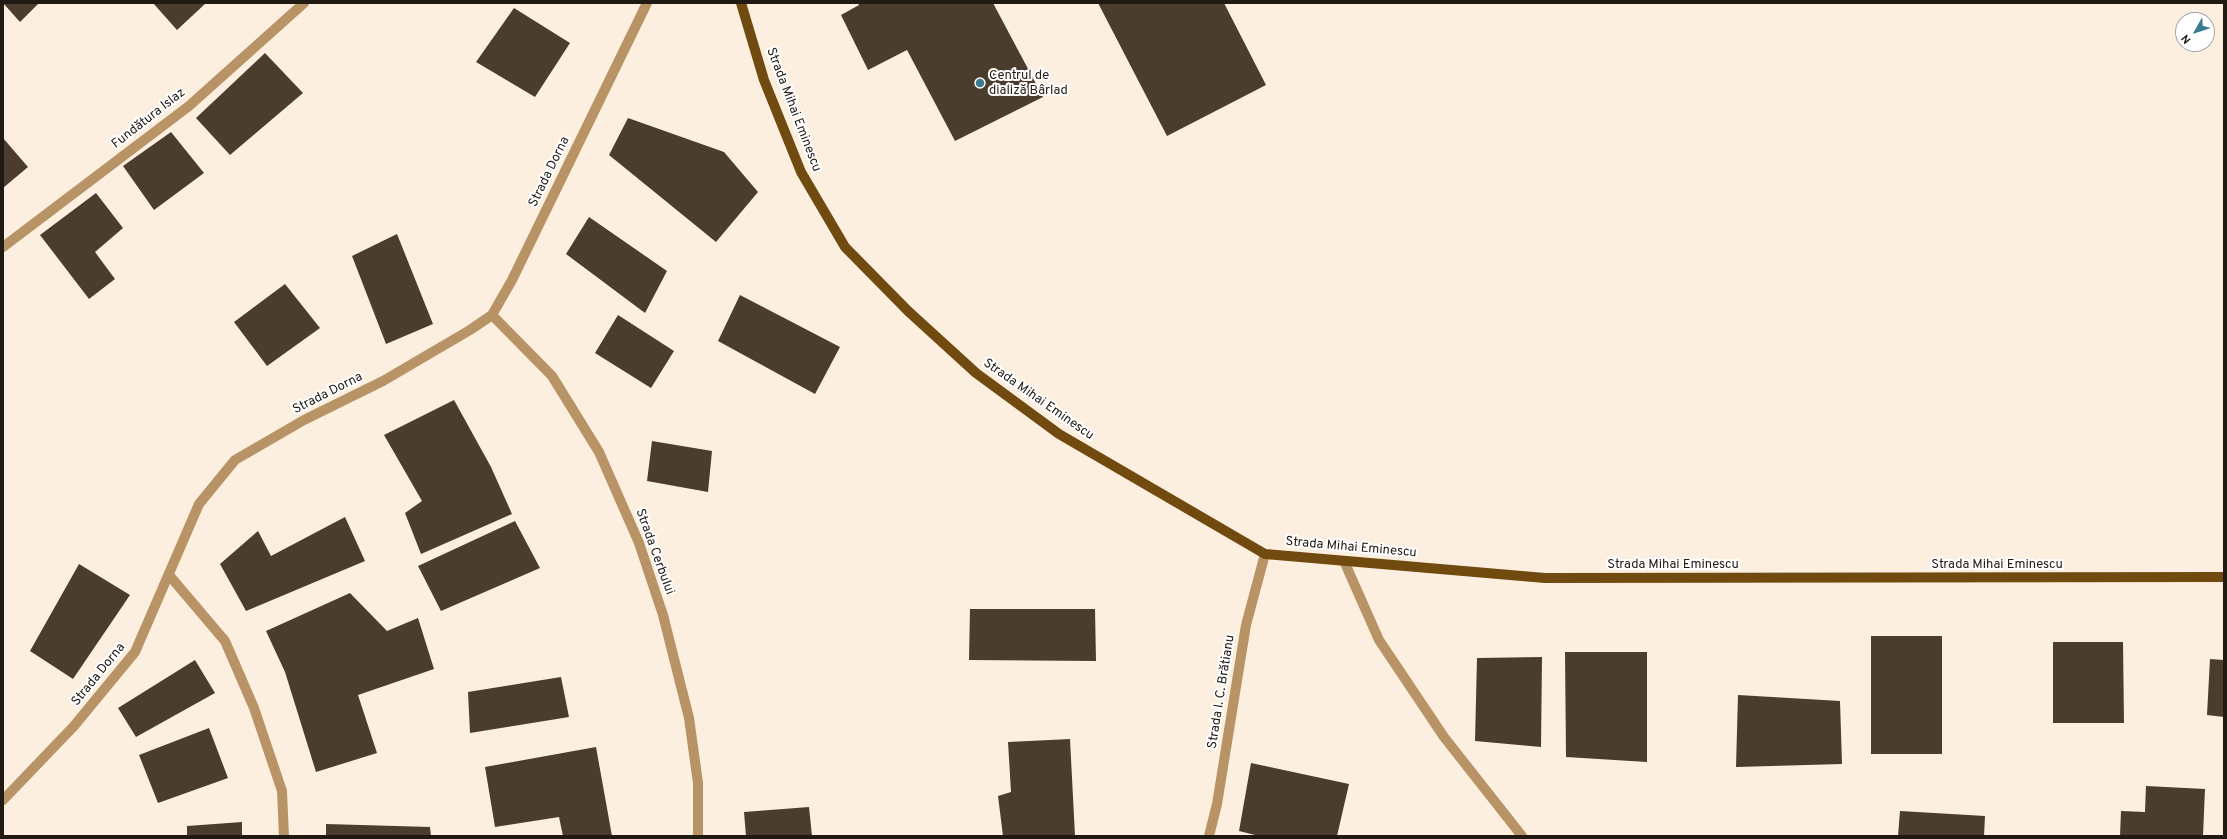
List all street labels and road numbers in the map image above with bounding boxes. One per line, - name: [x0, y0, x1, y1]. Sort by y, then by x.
- street label: Strada Mihai Eminescu: [762, 46, 824, 174]
- street label: Fundătura Islaz: [109, 85, 189, 153]
- street label: Strada Dorna: [526, 134, 574, 210]
- street label: Strada Mihai Eminescu: [980, 356, 1096, 444]
- street label: Strada Dorna: [291, 370, 365, 418]
- street label: Strada Cerbului: [631, 507, 677, 597]
- street label: Strada Mihai Eminescu: [1285, 534, 1417, 562]
- street label: Strada Mihai Eminescu: [1607, 557, 1739, 573]
- street label: Strada Mihai Eminescu: [1931, 557, 2063, 573]
- street label: Strada I. C. Brătianu: [1205, 634, 1239, 750]
- street label: Strada Dorna: [69, 640, 129, 710]

